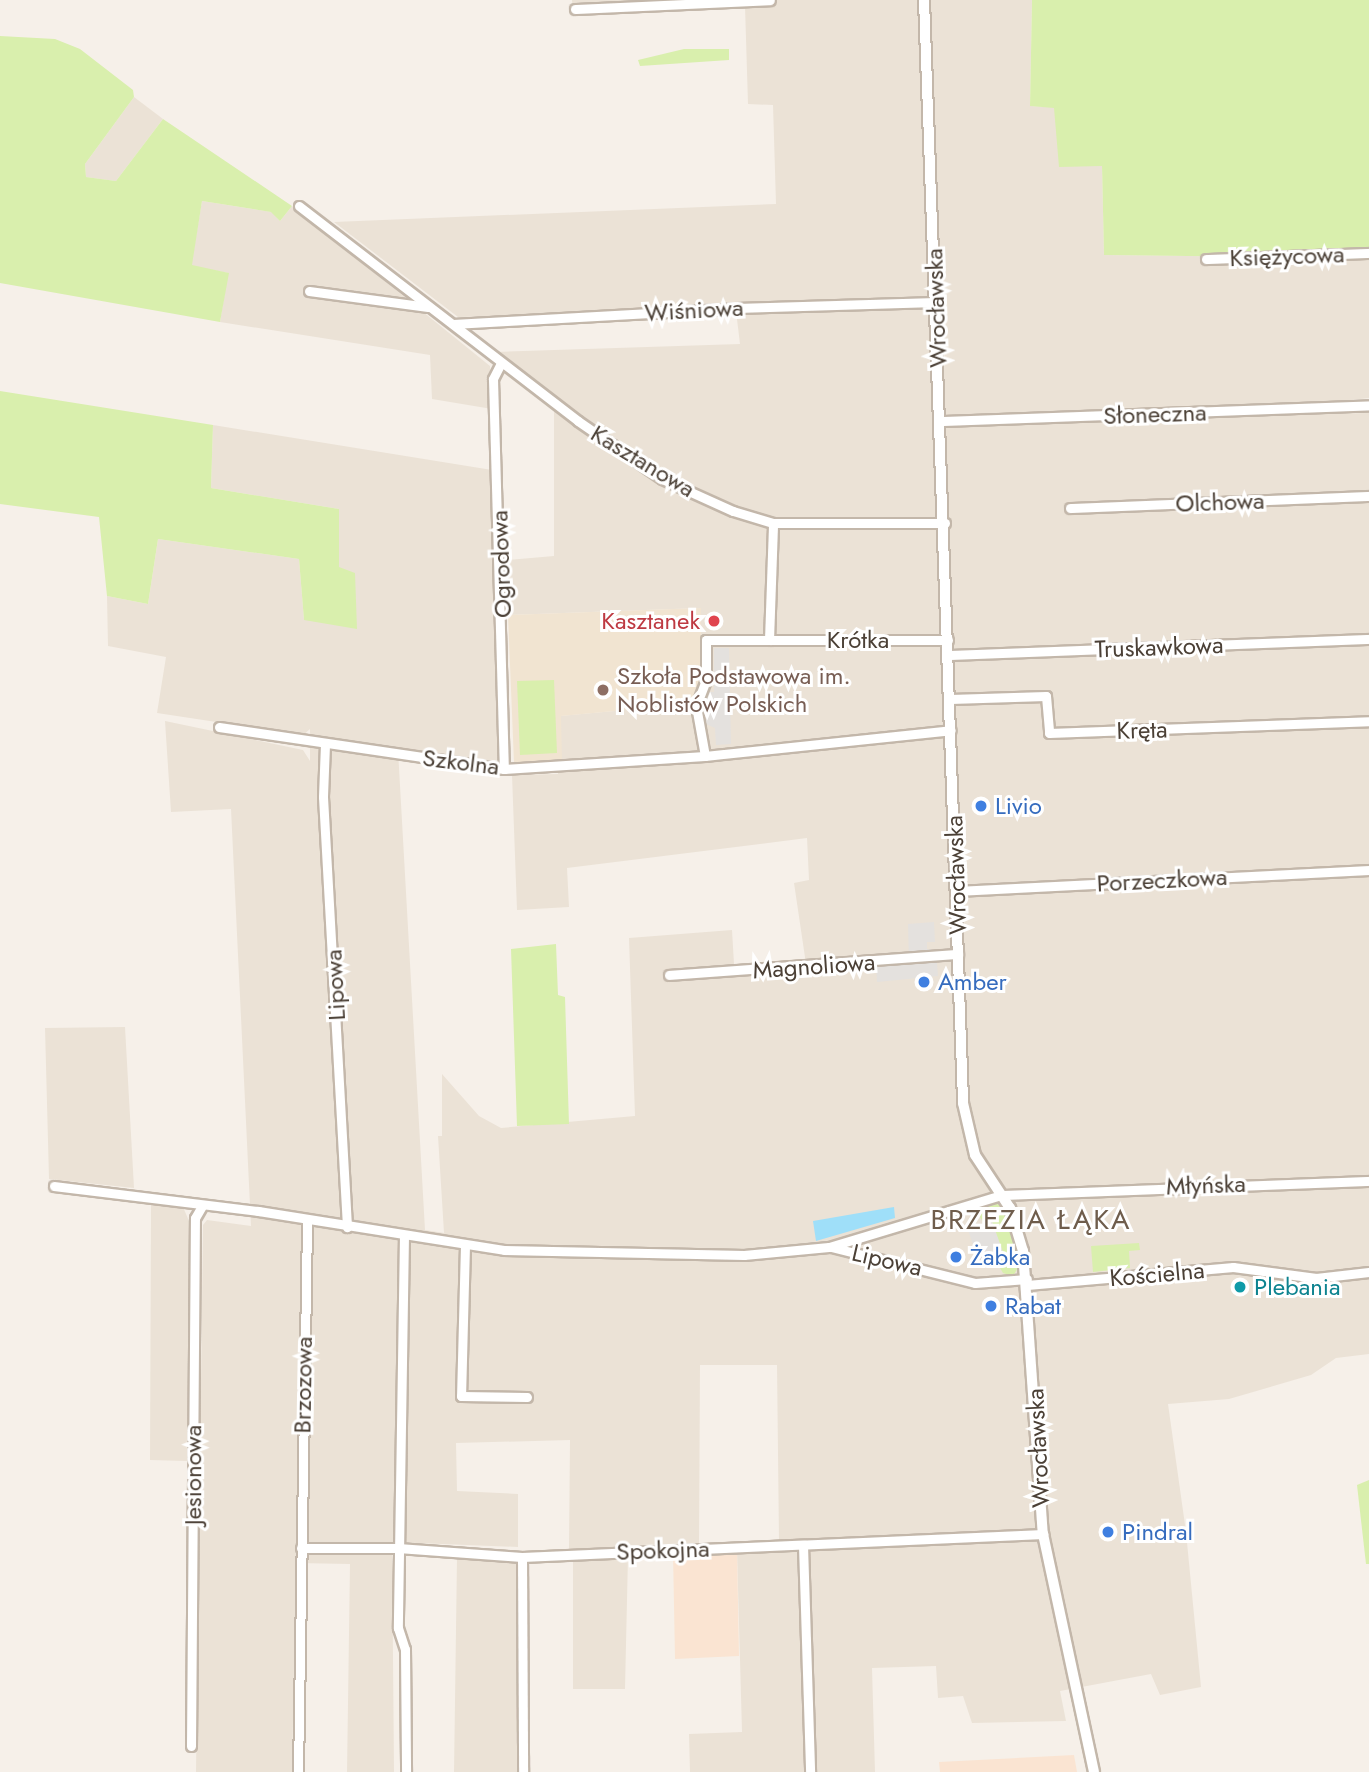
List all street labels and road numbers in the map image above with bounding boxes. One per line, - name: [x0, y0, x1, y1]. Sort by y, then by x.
- street label: Księżycowa: [1229, 240, 1345, 272]
- street label: Wrocławska: [920, 248, 952, 368]
- street label: Wiśniowa: [644, 293, 744, 327]
- street label: Słoneczna: [1103, 398, 1207, 430]
- street label: Kasztanowa: [586, 419, 700, 503]
- street label: Olchowa: [1175, 486, 1265, 518]
- street label: Ogrodowa: [485, 510, 517, 618]
- street label: Krótka: [827, 626, 889, 654]
- street label: Truskawkowa: [1094, 630, 1224, 664]
- street label: Kręta: [1116, 715, 1168, 745]
- street label: Szkolna: [421, 743, 501, 781]
- street label: Wrocławska: [940, 815, 972, 935]
- street label: Porzeczkowa: [1096, 862, 1228, 898]
- street label: Magnoliowa: [752, 947, 876, 985]
- street label: Lipowa: [319, 949, 351, 1021]
- street label: Młyńska: [1166, 1169, 1246, 1201]
- street label: Lipowa: [849, 1238, 925, 1282]
- street label: Kościelna: [1108, 1255, 1206, 1293]
- street label: Brzozowa: [288, 1336, 318, 1434]
- street label: Wrocławska: [1020, 1388, 1056, 1508]
- street label: Jesionowa: [179, 1425, 207, 1525]
- street label: Spokojna: [616, 1534, 710, 1566]

